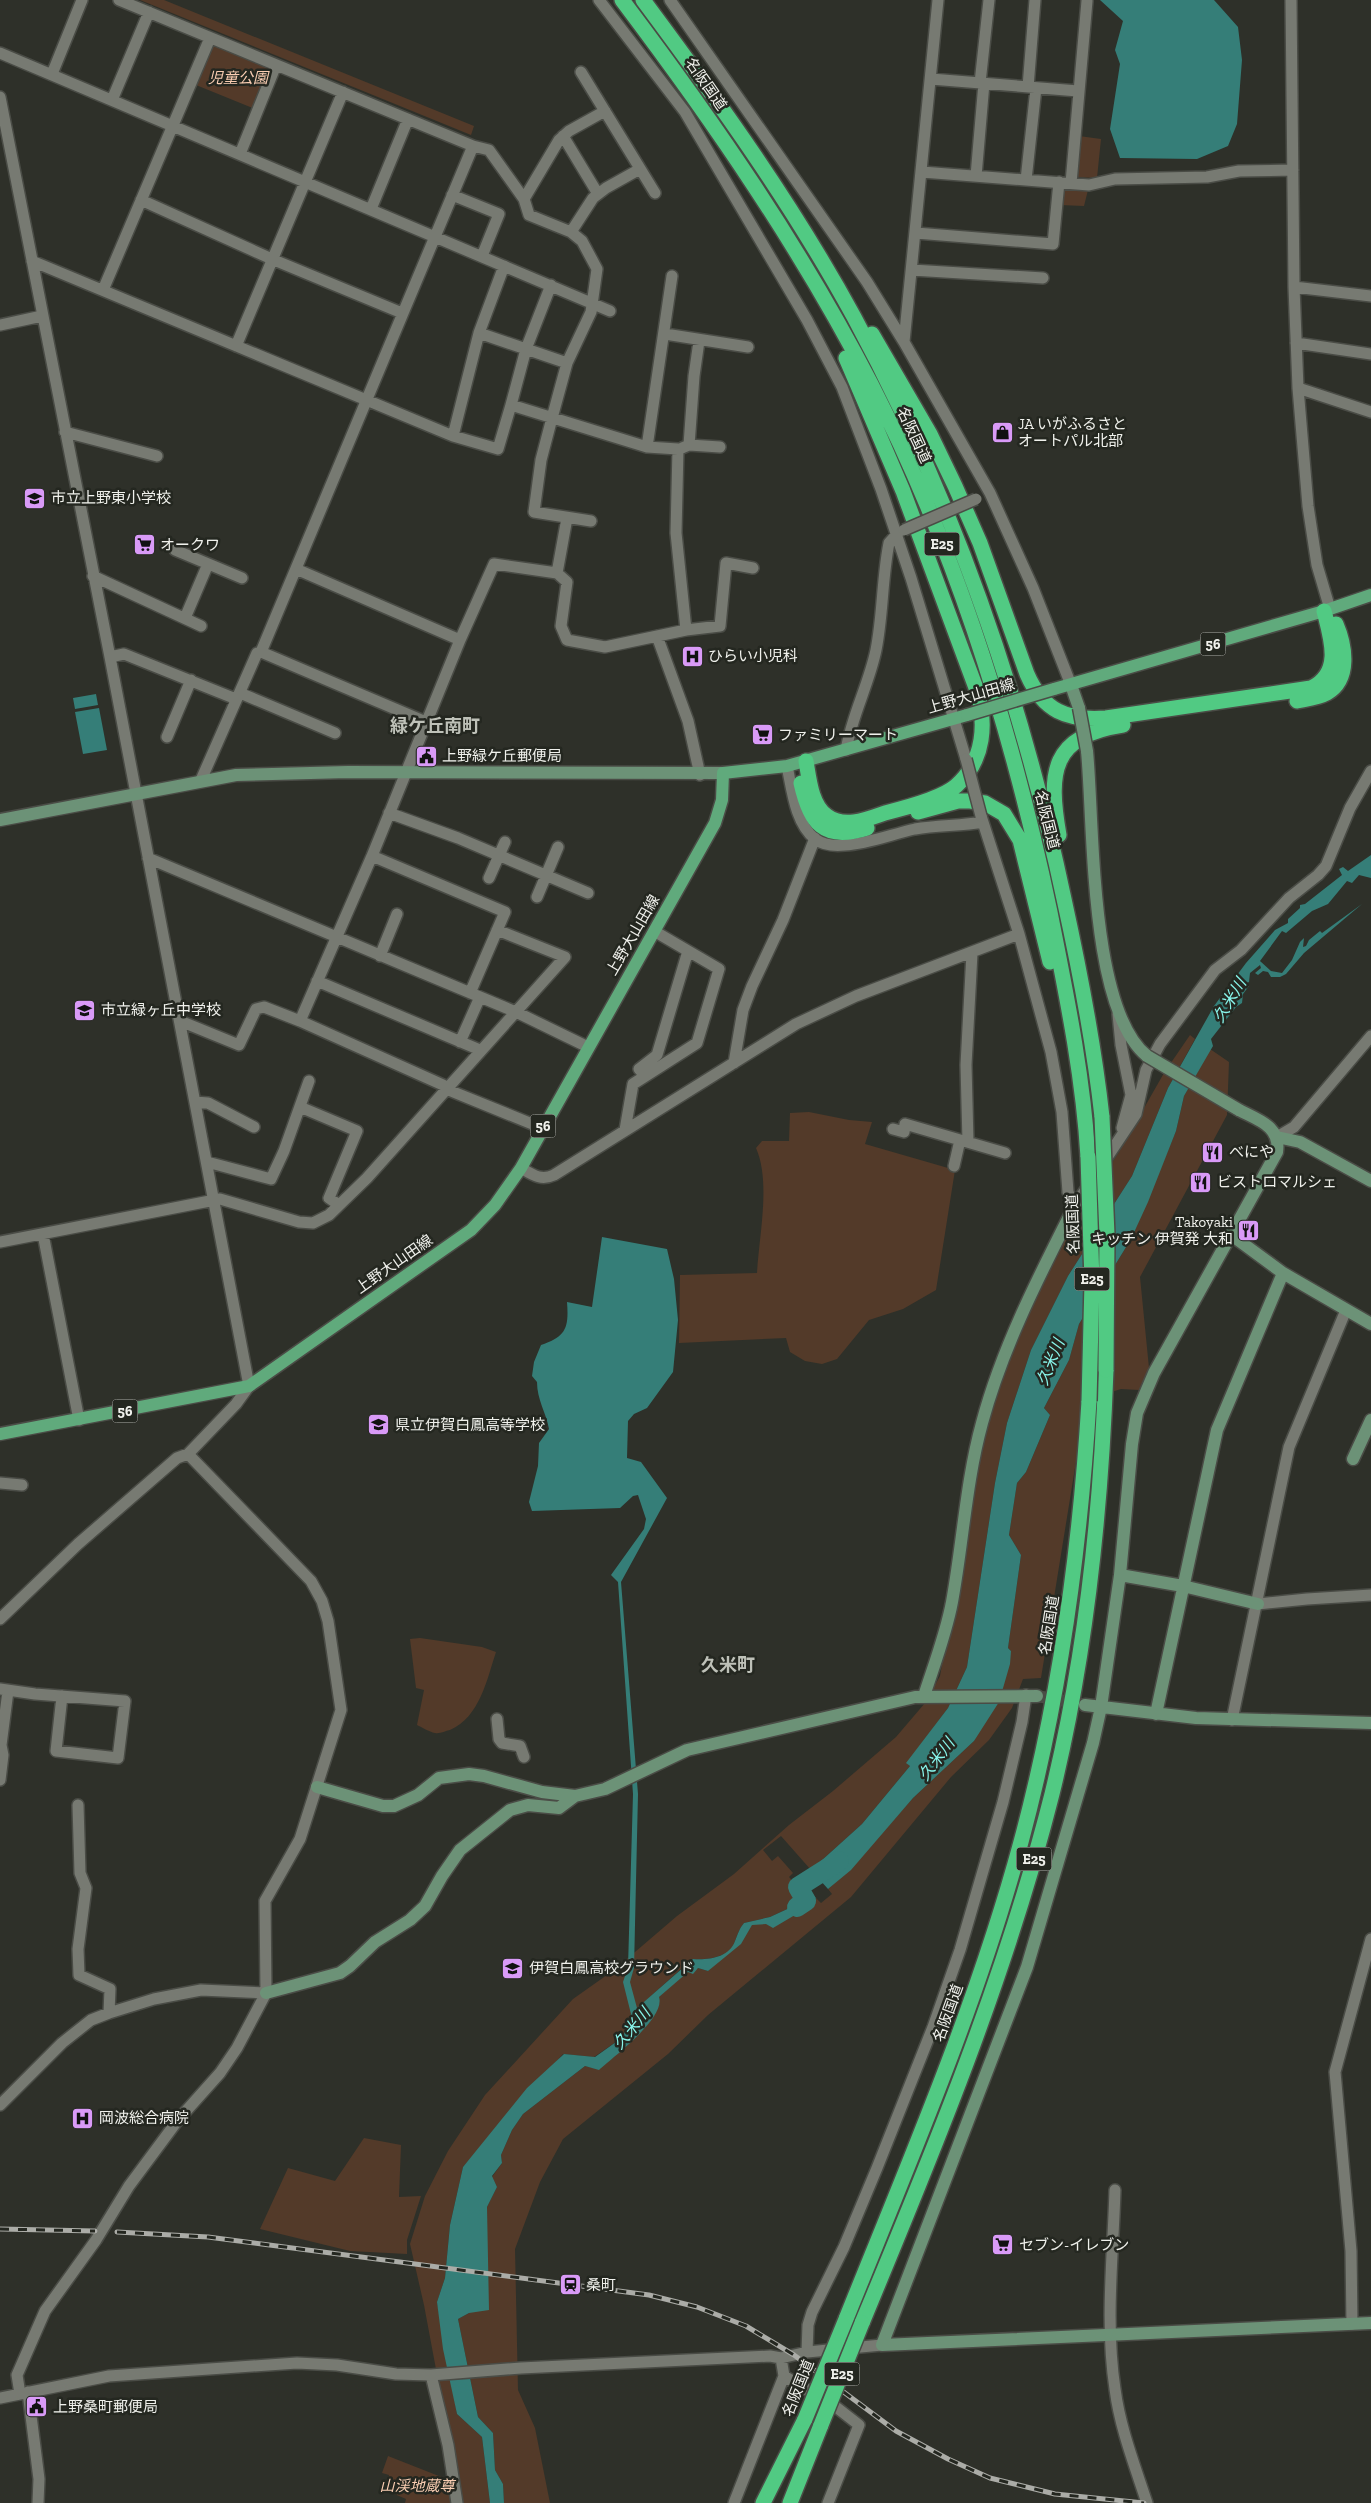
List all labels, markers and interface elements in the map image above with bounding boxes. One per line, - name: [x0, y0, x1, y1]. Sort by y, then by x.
- street label: 名阪国道: [681, 54, 731, 114]
- park label: 児童公園: [208, 69, 270, 87]
- street label: 名阪国道: [893, 404, 935, 466]
- place label: JA いがふるさと オートパル北部: [1018, 415, 1127, 450]
- shop icon: JA いがふるさと オートパル北部: [990, 421, 1014, 445]
- school or university icon: 市立上野東小学校: [23, 486, 47, 510]
- place label: 市立上野東小学校: [51, 489, 171, 507]
- road number: E25: [924, 532, 960, 556]
- supermarket icon: オークワ: [132, 533, 156, 557]
- place label: オークワ: [160, 536, 220, 554]
- road number: 56: [1200, 633, 1226, 656]
- hospital icon: ひらい小児科: [680, 644, 704, 668]
- place label: ひらい小児科: [708, 647, 798, 665]
- street label: 上野大山田線: [925, 675, 1017, 717]
- district label: 緑ケ丘南町: [390, 715, 480, 737]
- supermarket icon: ファミリーマート: [750, 723, 774, 747]
- place label: ファミリーマート: [778, 726, 898, 744]
- public building icon: 上野緑ケ丘郵便局: [414, 744, 438, 768]
- place label: 上野緑ケ丘郵便局: [442, 747, 562, 765]
- street label: 名阪国道: [1031, 789, 1063, 851]
- street label: 上野大山田線: [603, 892, 663, 978]
- water label: 久米川: [1209, 973, 1251, 1026]
- school or university icon: 市立緑ヶ丘中学校: [73, 998, 97, 1022]
- place label: 市立緑ヶ丘中学校: [101, 1001, 221, 1019]
- road number: 56: [530, 1114, 556, 1138]
- restaurant icon: べにや: [1201, 1140, 1225, 1164]
- place label: べにや: [1229, 1143, 1274, 1161]
- restaurant icon: ビストロマルシェ: [1189, 1170, 1213, 1194]
- place label: ビストロマルシェ: [1217, 1173, 1337, 1191]
- street label: 名阪国道: [1063, 1194, 1083, 1254]
- place label: Takoyaki キッチン 伊賀発 大和: [1091, 1213, 1233, 1248]
- restaurant icon: Takoyaki キッチン 伊賀発 大和: [1237, 1219, 1261, 1243]
- street label: 上野大山田線: [352, 1231, 436, 1297]
- road number: E25: [1074, 1268, 1110, 1290]
- water label: 久米川: [1033, 1335, 1069, 1388]
- road number: 56: [112, 1400, 138, 1422]
- school or university icon: 県立伊賀白鳳高等学校: [367, 1413, 391, 1437]
- place label: 県立伊賀白鳳高等学校: [395, 1416, 545, 1434]
- street label: 名阪国道: [1035, 1594, 1063, 1656]
- district label: 久米町: [701, 1654, 755, 1676]
- water label: 久米川: [914, 1733, 960, 1784]
- road number: E25: [1016, 1848, 1052, 1870]
- school or university icon: 伊賀白鳳高校グラウンド: [501, 1956, 525, 1980]
- place label: 伊賀白鳳高校グラウンド: [529, 1959, 694, 1977]
- street label: 名阪国道: [929, 1982, 967, 2044]
- water label: 久米川: [609, 2002, 655, 2053]
- hospital icon: 岡波総合病院: [71, 2106, 95, 2130]
- place label: 岡波総合病院: [99, 2109, 189, 2127]
- supermarket icon: セブン-イレブン: [991, 2233, 1015, 2257]
- place label: セブン-イレブン: [1019, 2236, 1129, 2254]
- station icon: 桑町: [558, 2273, 582, 2297]
- place label: 桑町: [586, 2276, 616, 2294]
- street label: 名阪国道: [778, 2357, 818, 2419]
- road number: E25: [824, 2362, 860, 2386]
- public building icon: 上野桑町郵便局: [25, 2395, 49, 2419]
- place label: 上野桑町郵便局: [53, 2398, 158, 2416]
- park label: 山渓地蔵尊: [379, 2477, 456, 2495]

